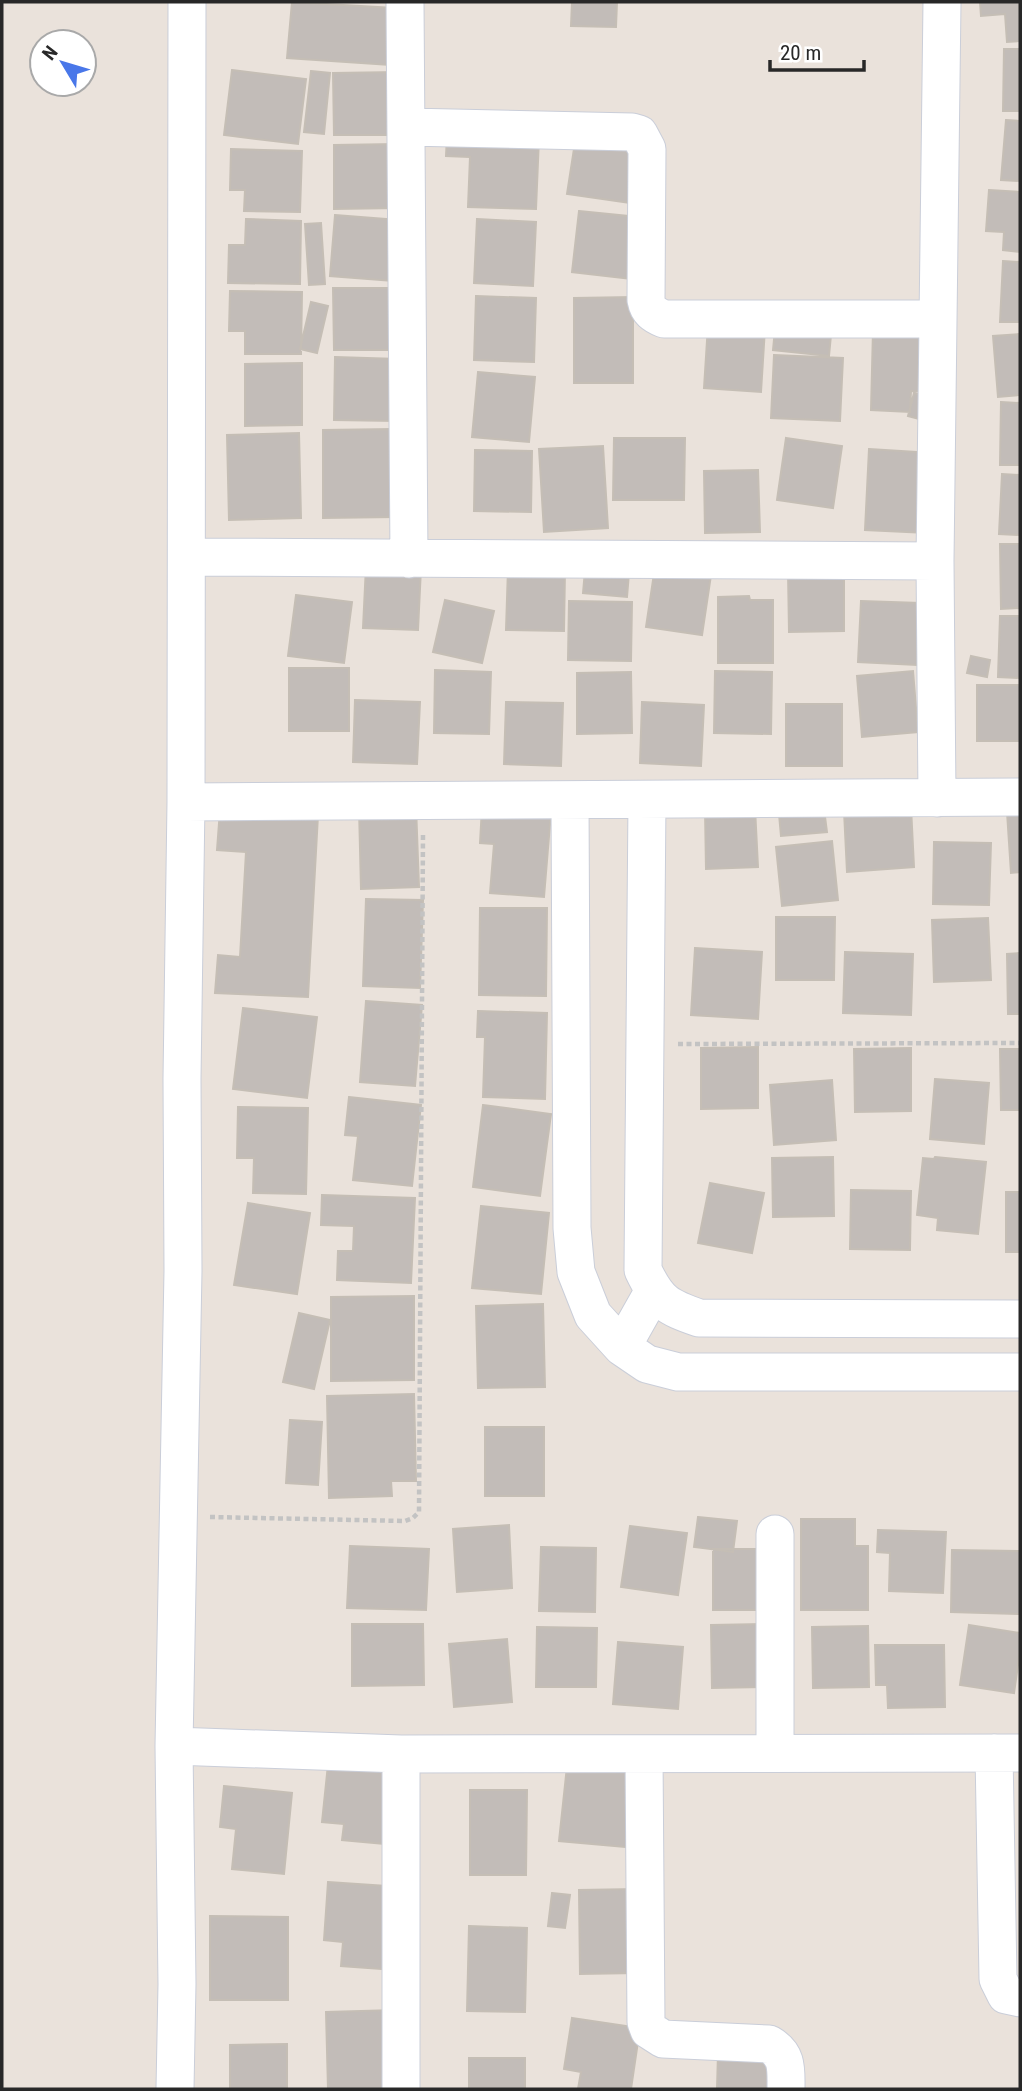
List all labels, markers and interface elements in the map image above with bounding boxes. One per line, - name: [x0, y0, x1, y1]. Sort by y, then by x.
- north arrow: [28, 28, 98, 98]
- scale bar: [770, 28, 864, 72]
- text: N: [37, 41, 63, 65]
- text: 20 m: [780, 41, 821, 65]

